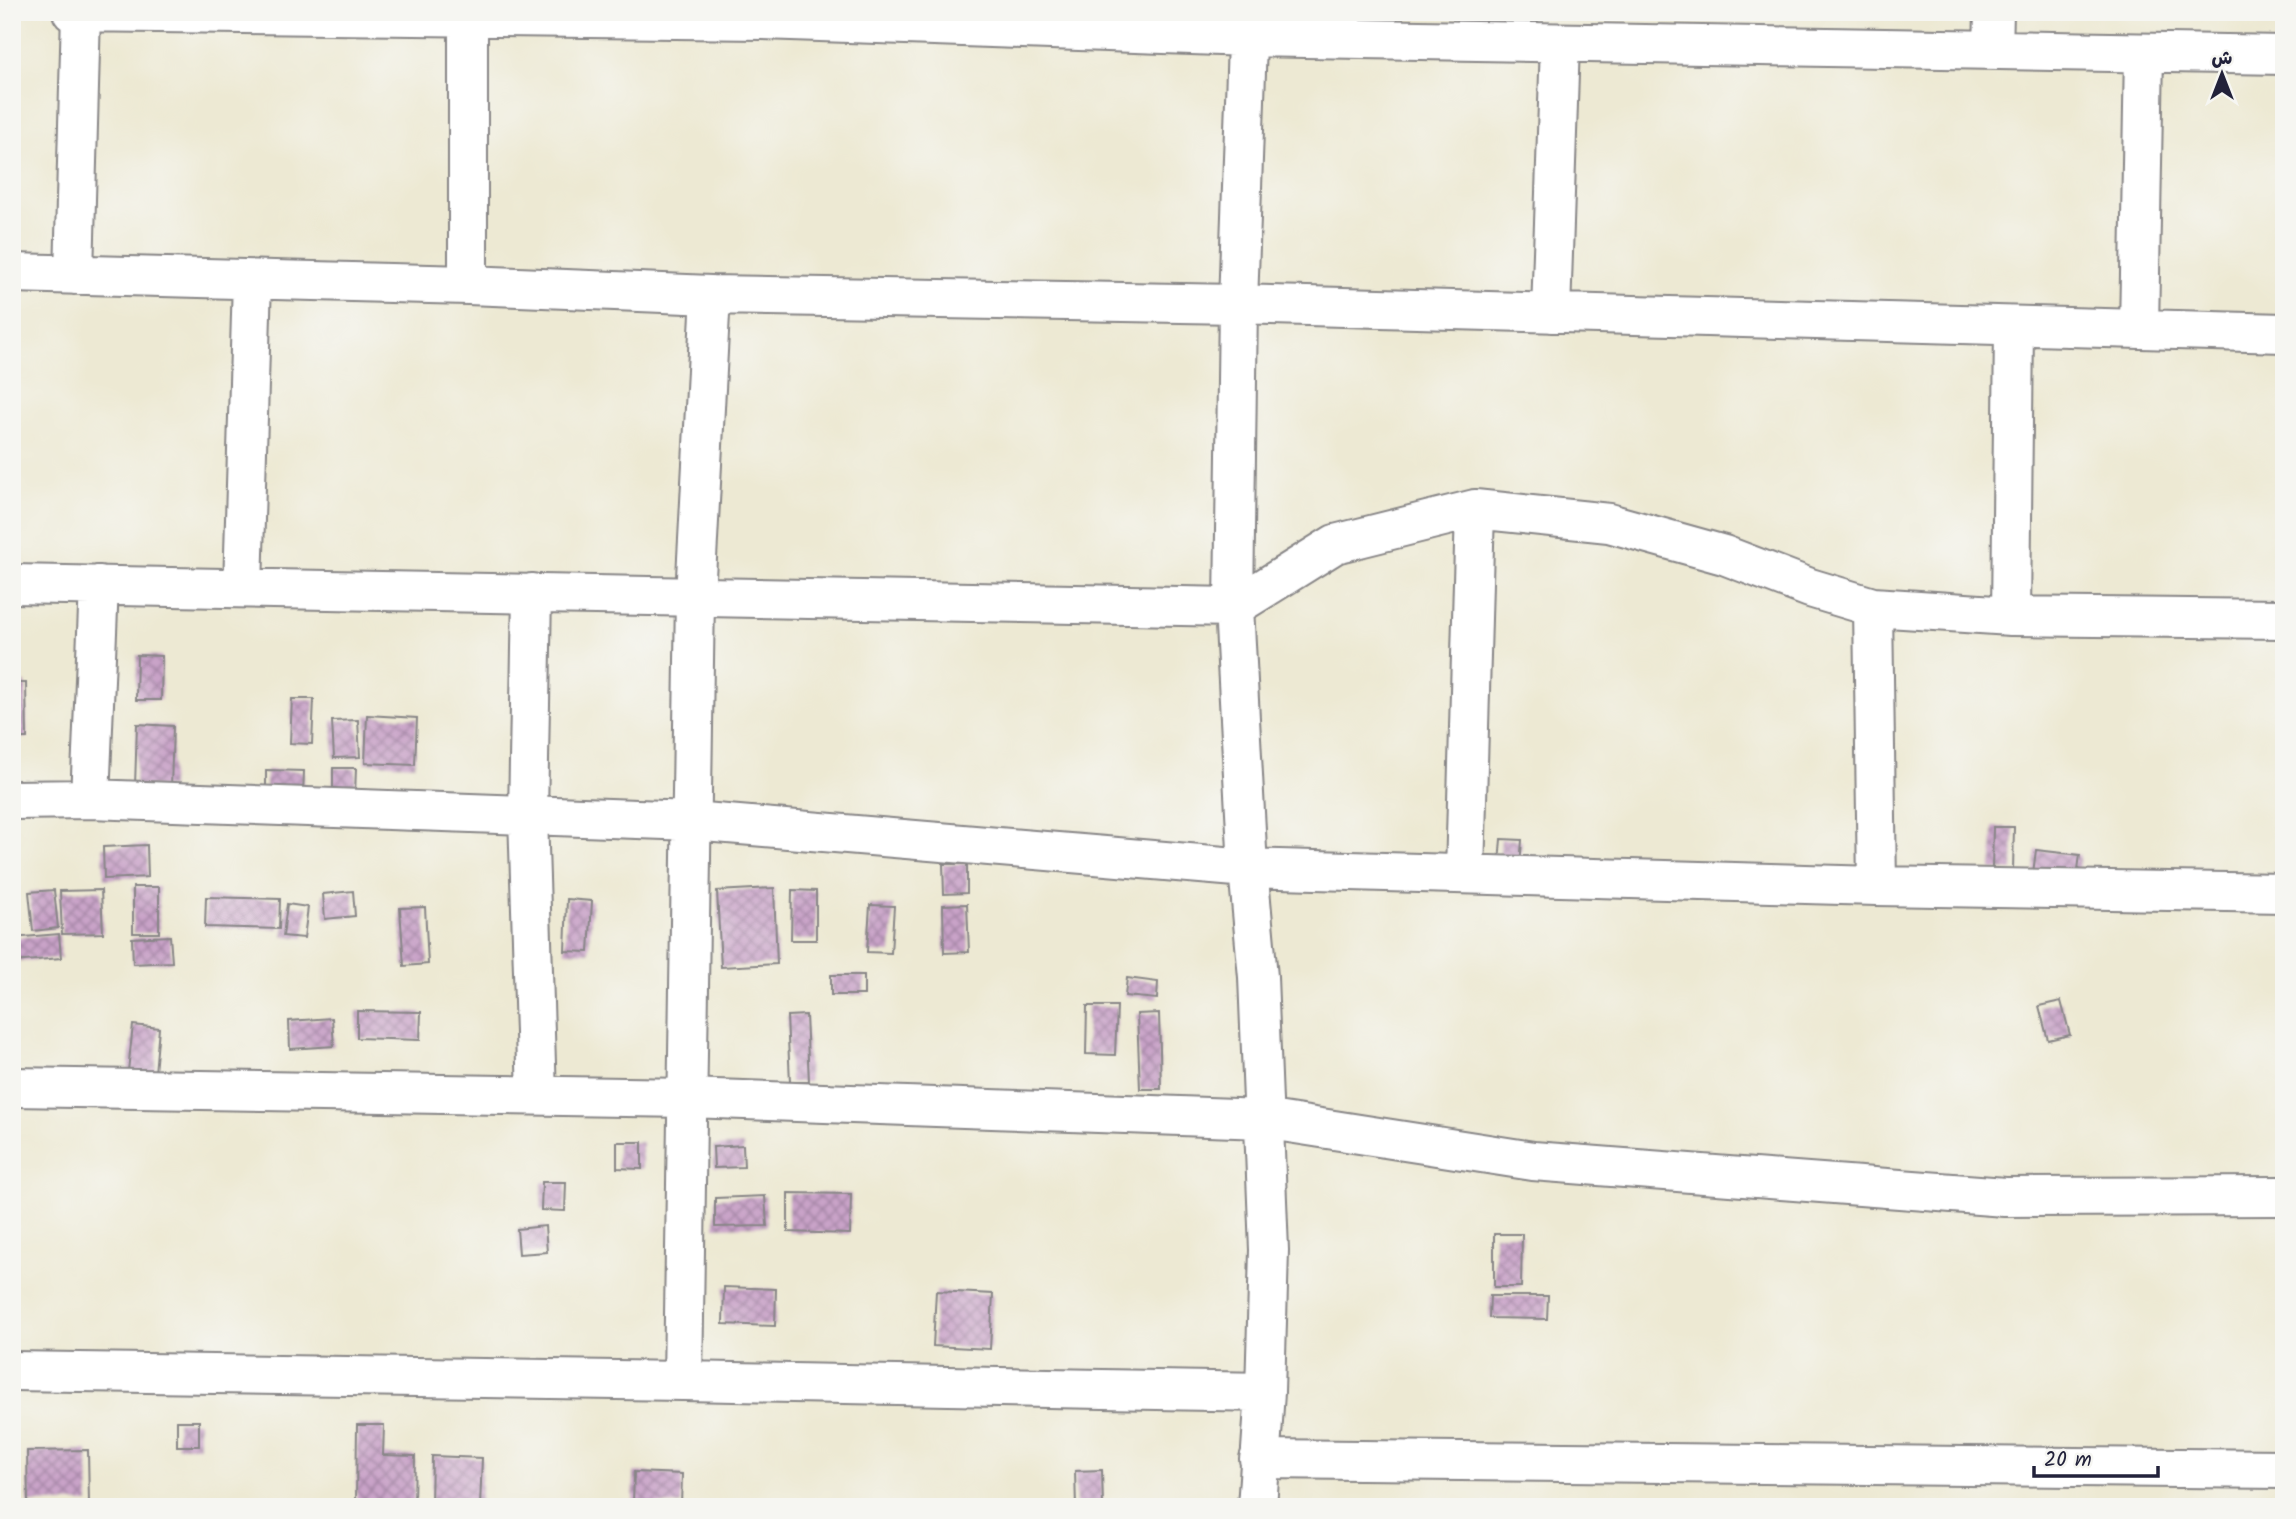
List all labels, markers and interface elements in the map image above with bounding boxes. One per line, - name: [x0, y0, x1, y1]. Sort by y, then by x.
- north arrow: [2188, 38, 2258, 108]
- text: ش: [2212, 44, 2233, 74]
- scale bar: [2034, 1435, 2158, 1479]
- text: 20 m: [2044, 1444, 2092, 1477]

